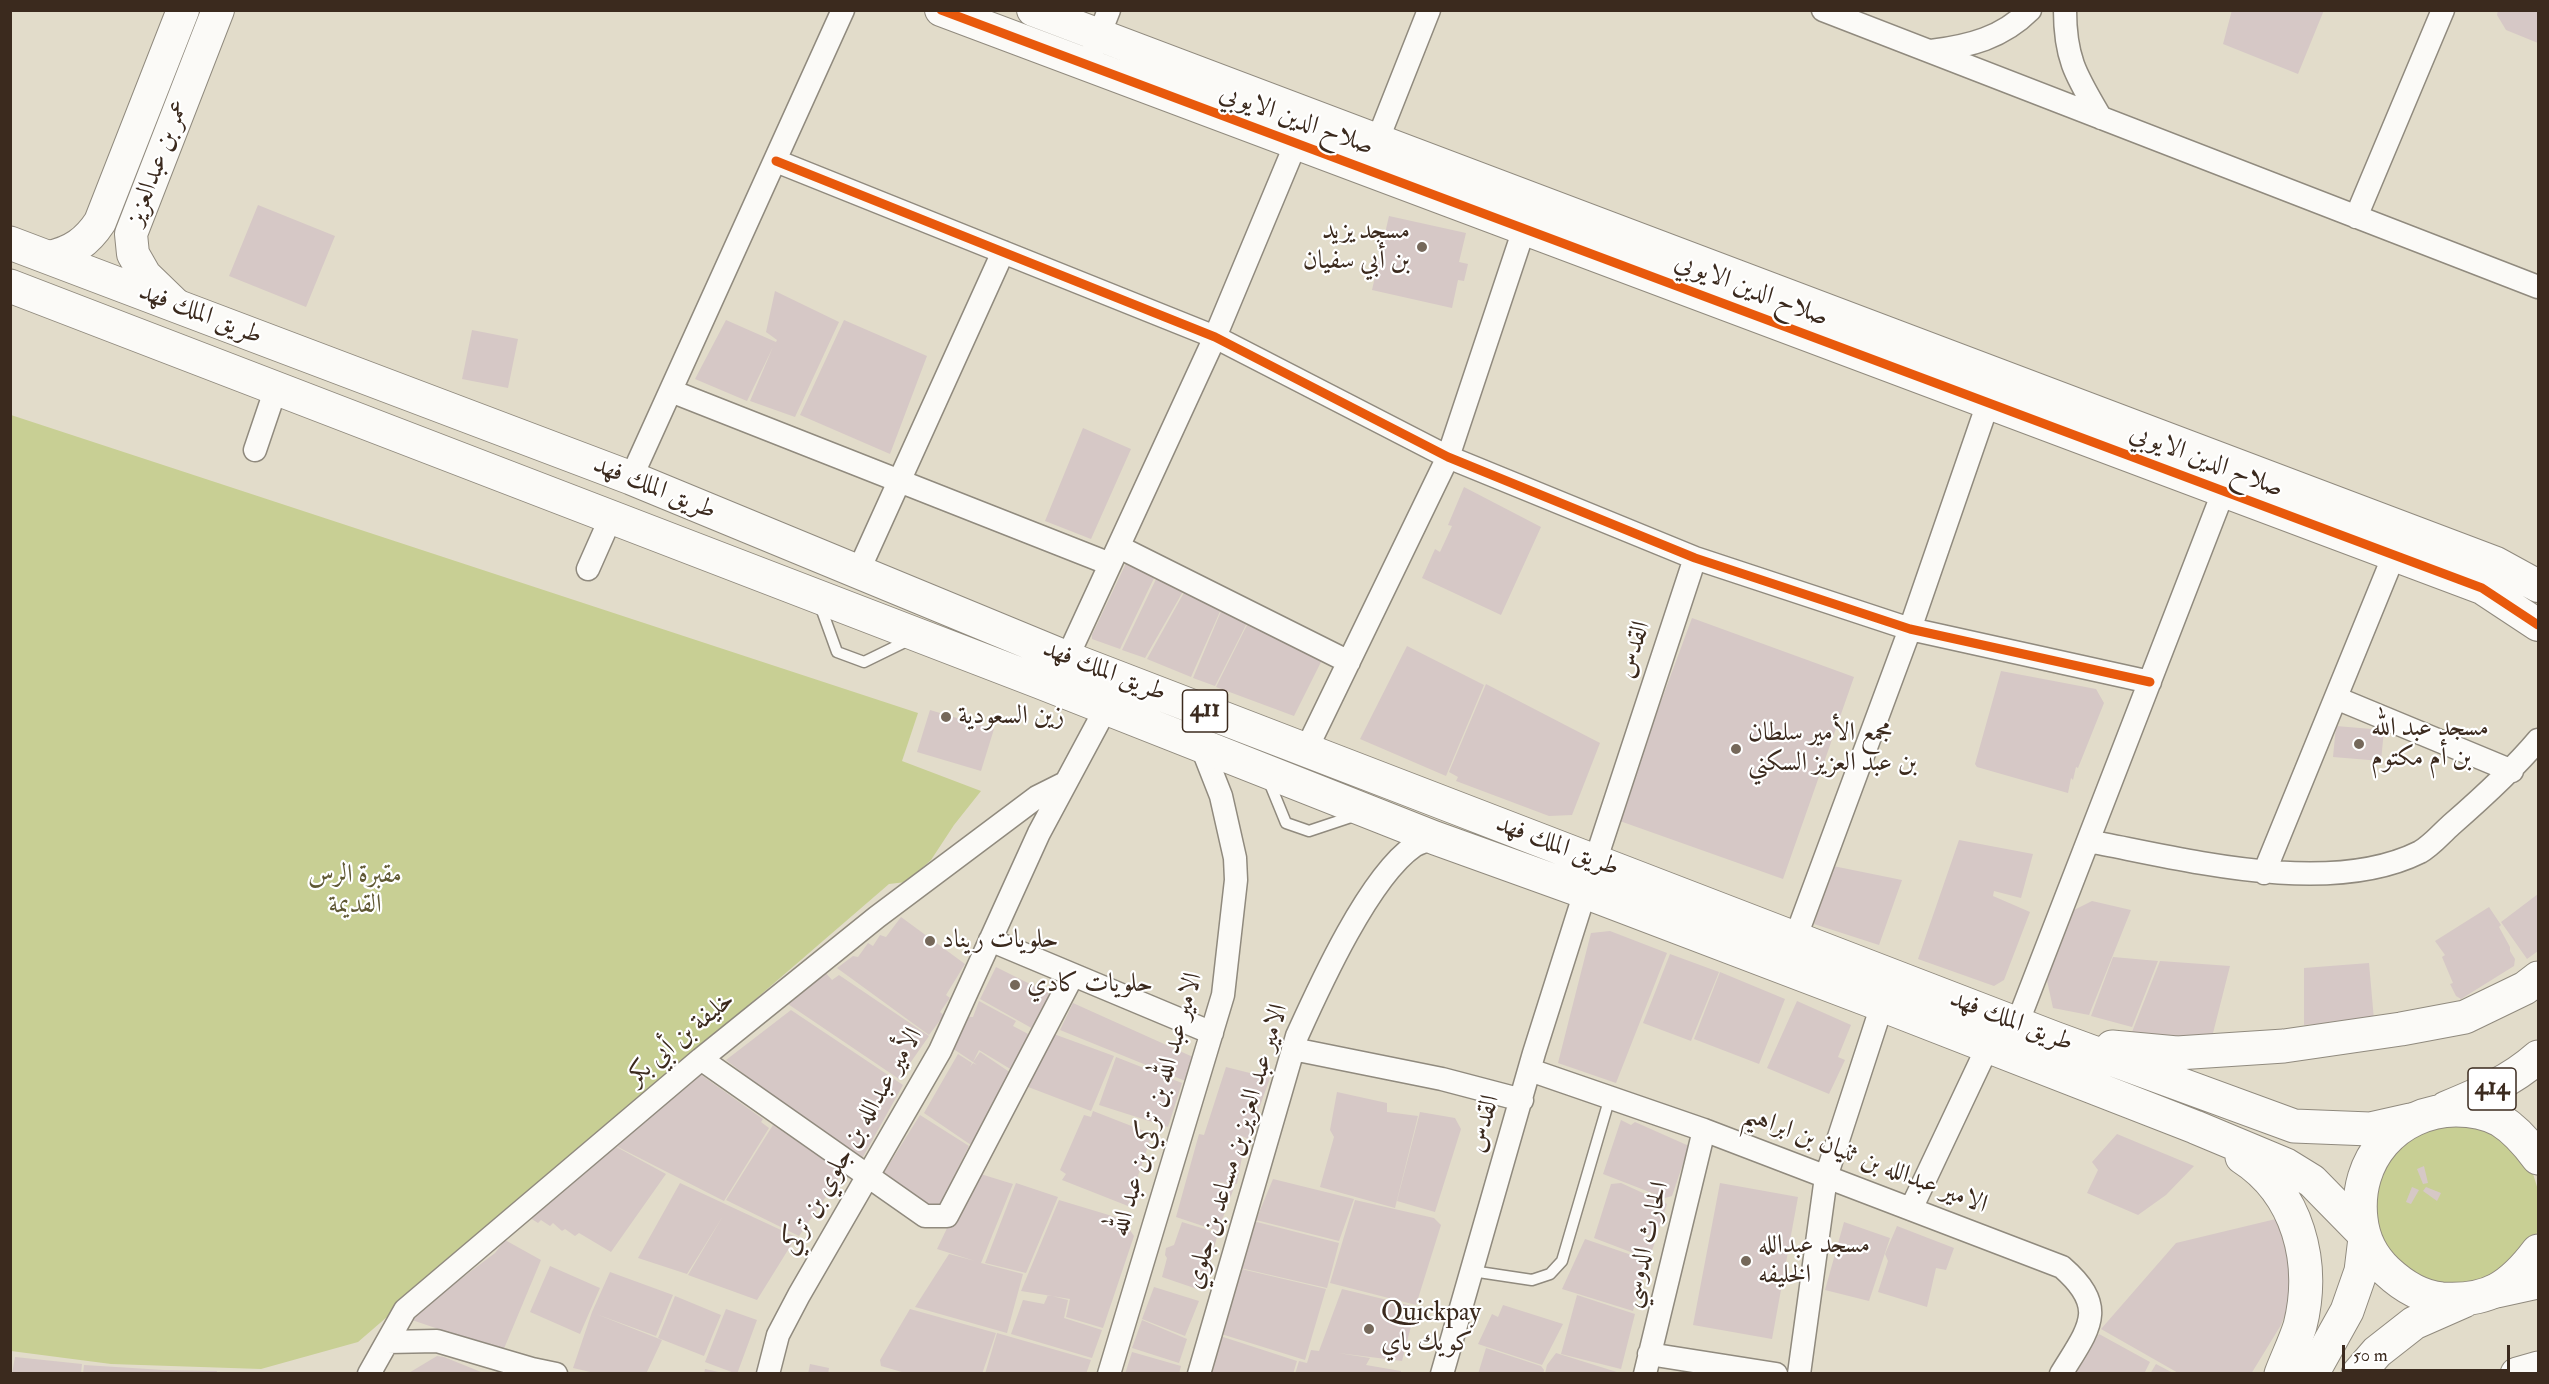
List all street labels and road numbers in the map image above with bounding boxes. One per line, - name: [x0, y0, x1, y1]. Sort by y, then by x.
- street label: صلاح الدين الايوبي: [1214, 79, 1378, 163]
- street label: عمر بن عبدالعزيز: [121, 96, 197, 230]
- street label: صلاح الدين الايوبي: [1670, 247, 1832, 335]
- street label: طريق الملك فهد: [134, 277, 266, 353]
- street label: صلاح الدين الايوبي: [2125, 418, 2287, 506]
- street label: طريق الملك فهد: [588, 450, 720, 528]
- street label: القدس: [1611, 618, 1659, 682]
- street label: طريق الملك فهد: [1038, 634, 1170, 710]
- road number: 411: [1182, 690, 1228, 732]
- street label: طريق الملك فهد: [1491, 809, 1623, 885]
- street label: الامير عبد الله بن تركي بن عبد الله: [1105, 969, 1211, 1241]
- street label: طريق الملك فهد: [1945, 984, 2077, 1060]
- street label: خليفة بن أبي بكر: [622, 985, 742, 1093]
- street label: الامير عبد العزيز بن مساعد بن جلوي: [1180, 1001, 1296, 1293]
- street label: الأمير عبدالله بن جلوي بن تركي: [775, 1023, 931, 1261]
- road number: 414: [2468, 1068, 2516, 1110]
- street label: القدس: [1462, 1092, 1508, 1156]
- street label: الامير عبدالله بن ثنيان بن ابراهيم: [1739, 1100, 1991, 1222]
- street label: الحارث الدوسي: [1616, 1179, 1678, 1311]

